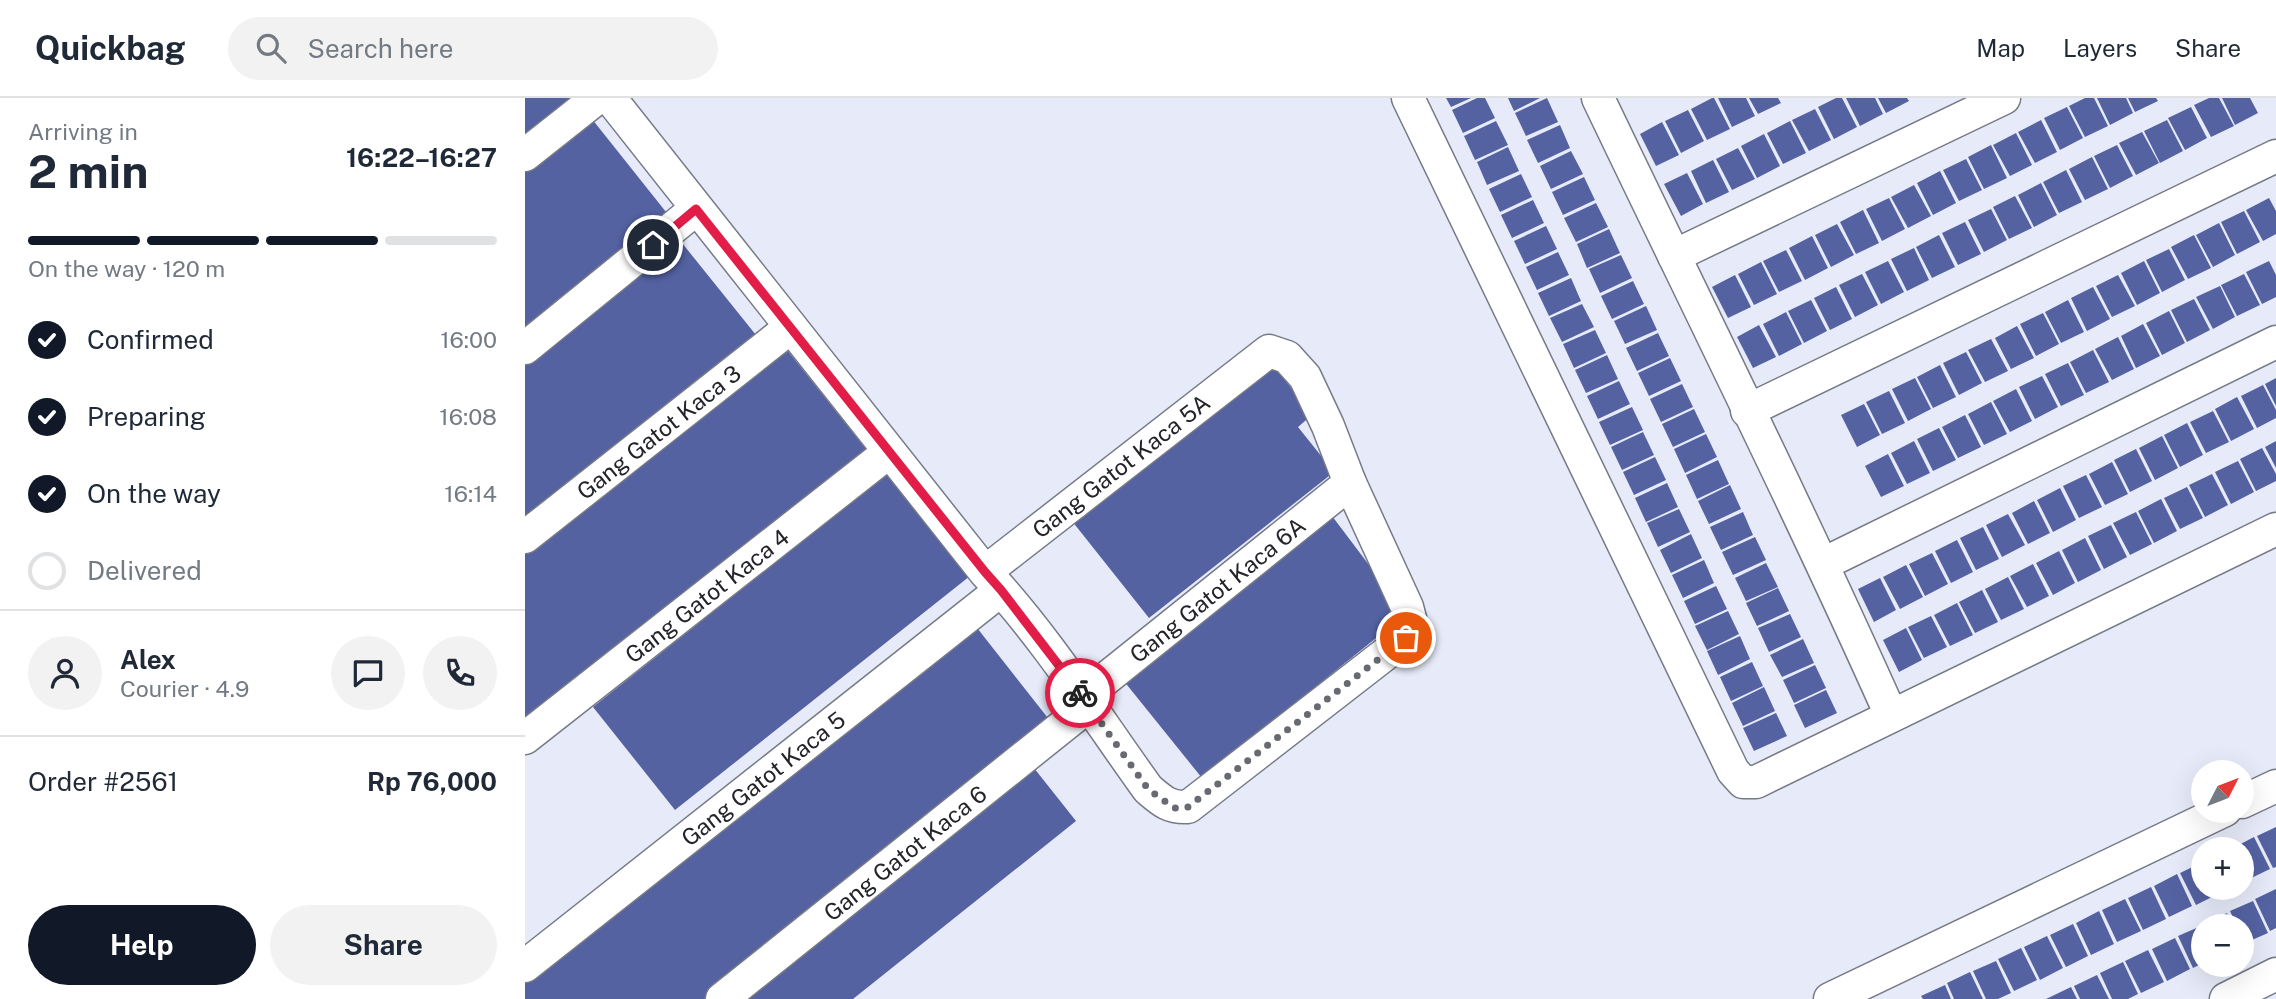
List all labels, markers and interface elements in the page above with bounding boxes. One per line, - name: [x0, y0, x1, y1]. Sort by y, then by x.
- search box: [228, 17, 718, 80]
- text: Quickbag: [35, 29, 186, 67]
- icon: search: [252, 29, 290, 67]
- text: Search here: [308, 33, 454, 64]
- text: Map: [1976, 34, 2025, 62]
- text: Layers: [2063, 34, 2137, 62]
- text: Share: [2175, 34, 2241, 62]
- text: Arriving in: [28, 118, 138, 145]
- text: 16:22–16:27: [346, 142, 497, 173]
- text: 2 min: [28, 144, 148, 198]
- pin: [623, 215, 683, 275]
- icon: home: [634, 226, 672, 264]
- text: On the way · 120 m: [28, 255, 225, 282]
- icon: check: [28, 321, 66, 359]
- text: Confirmed: [87, 324, 214, 355]
- text: 16:00: [440, 326, 497, 353]
- street label: Gang Gatot Kaca 3: [571, 359, 746, 505]
- street label: Gang Gatot Kaca 5A: [1027, 388, 1215, 544]
- icon: check: [28, 398, 66, 436]
- text: Preparing: [87, 401, 206, 432]
- text: 16:08: [439, 403, 497, 430]
- icon: check: [28, 475, 66, 513]
- text: On the way: [87, 478, 221, 509]
- text: 16:14: [444, 480, 497, 507]
- street label: Gang Gatot Kaca 6A: [1124, 511, 1310, 668]
- street label: Gang Gatot Kaca 4: [619, 523, 794, 668]
- text: Delivered: [87, 555, 202, 586]
- pin: [1376, 608, 1436, 668]
- icon: bag: [1387, 619, 1425, 657]
- button: person: [28, 636, 102, 710]
- button: chat: [331, 636, 405, 710]
- button: phone: [423, 636, 497, 710]
- text: Alex: [120, 644, 176, 675]
- courier: [1045, 658, 1115, 728]
- icon: bike: [1061, 674, 1099, 712]
- text: Courier · 4.9: [120, 675, 249, 702]
- street label: Gang Gatot Kaca 5: [675, 705, 850, 851]
- north arrow: [2191, 760, 2254, 822]
- map controls: [2191, 760, 2254, 977]
- text: Order #2561: [28, 766, 178, 797]
- text: Rp 76,000: [367, 766, 497, 797]
- street label: Gang Gatot Kaca 6: [818, 779, 991, 926]
- button: +: [2191, 837, 2254, 900]
- button: Help: [28, 905, 256, 985]
- button: Share: [270, 905, 497, 985]
- button: −: [2191, 914, 2254, 977]

